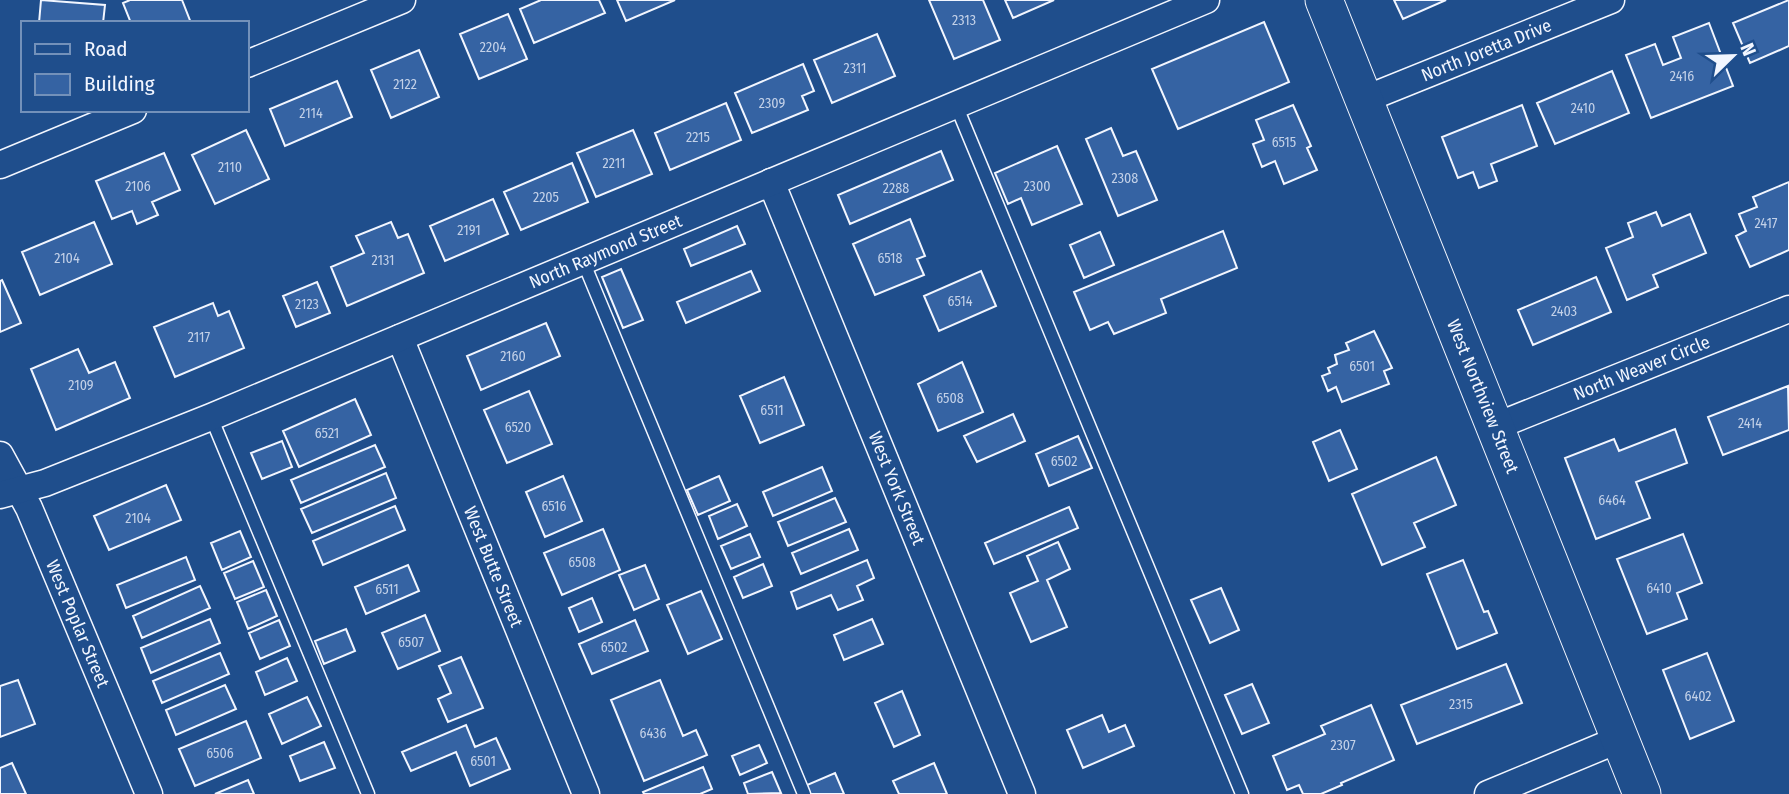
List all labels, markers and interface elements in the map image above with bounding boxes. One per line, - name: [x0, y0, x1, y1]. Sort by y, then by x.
- house number: 2313: [952, 12, 976, 29]
- street label: North Joretta Drive: [1418, 14, 1555, 86]
- legend: [21, 21, 248, 112]
- north arrow: [1698, 21, 1768, 91]
- text: Road: [84, 36, 128, 62]
- house number: 2204: [480, 39, 506, 56]
- text: N: [1735, 40, 1761, 59]
- house number: 2311: [844, 60, 866, 77]
- house number: 2416: [1670, 68, 1694, 85]
- text: Building: [84, 71, 155, 97]
- house number: 2122: [393, 76, 417, 93]
- house number: 2309: [759, 95, 785, 112]
- house number: 2410: [1571, 100, 1595, 117]
- house number: 2114: [299, 105, 323, 122]
- house number: 2215: [686, 129, 710, 146]
- house number: 6515: [1272, 134, 1296, 151]
- house number: 2211: [603, 155, 625, 172]
- house number: 2110: [218, 159, 242, 176]
- house number: 2308: [1112, 170, 1138, 187]
- house number: 2106: [125, 178, 151, 195]
- house number: 2300: [1023, 178, 1051, 195]
- house number: 2288: [883, 180, 909, 197]
- house number: 2205: [533, 189, 559, 206]
- street label: North Raymond Street: [526, 210, 685, 293]
- house number: 2417: [1754, 215, 1778, 232]
- house number: 2191: [457, 222, 481, 239]
- house number: 2104: [54, 250, 80, 267]
- house number: 6518: [877, 250, 903, 267]
- house number: 2131: [372, 252, 394, 269]
- house number: 6514: [948, 293, 973, 310]
- house number: 2123: [295, 296, 319, 313]
- house number: 2403: [1551, 303, 1577, 320]
- street label: West Northview Street: [1442, 316, 1523, 477]
- house number: 2117: [188, 329, 210, 346]
- street label: North Weaver Circle: [1570, 331, 1713, 405]
- house number: 2160: [500, 348, 526, 365]
- house number: 6501: [1349, 358, 1375, 375]
- house number: 2109: [68, 377, 94, 394]
- house number: 6508: [936, 390, 964, 407]
- house number: 6511: [760, 402, 784, 419]
- house number: 2414: [1738, 415, 1762, 432]
- house number: 6520: [505, 419, 531, 436]
- house number: 6521: [315, 425, 339, 442]
- street label: West York Street: [864, 428, 930, 548]
- house number: 6502: [1051, 453, 1077, 470]
- house number: 6464: [1598, 492, 1626, 509]
- house number: 6516: [541, 498, 567, 515]
- street label: West Butte Street: [459, 503, 528, 630]
- house number: 2104: [125, 510, 151, 527]
- house number: 6508: [568, 554, 596, 571]
- street label: West Poplar Street: [41, 557, 114, 691]
- house number: 6410: [1646, 580, 1672, 597]
- house number: 6511: [375, 581, 399, 598]
- house number: 6507: [398, 634, 424, 651]
- house number: 6502: [601, 639, 627, 656]
- house number: 6402: [1684, 688, 1712, 705]
- house number: 2315: [1449, 696, 1473, 713]
- house number: 6436: [640, 725, 666, 742]
- house number: 2307: [1330, 737, 1356, 754]
- house number: 6506: [206, 745, 234, 762]
- house number: 6501: [470, 753, 496, 770]

